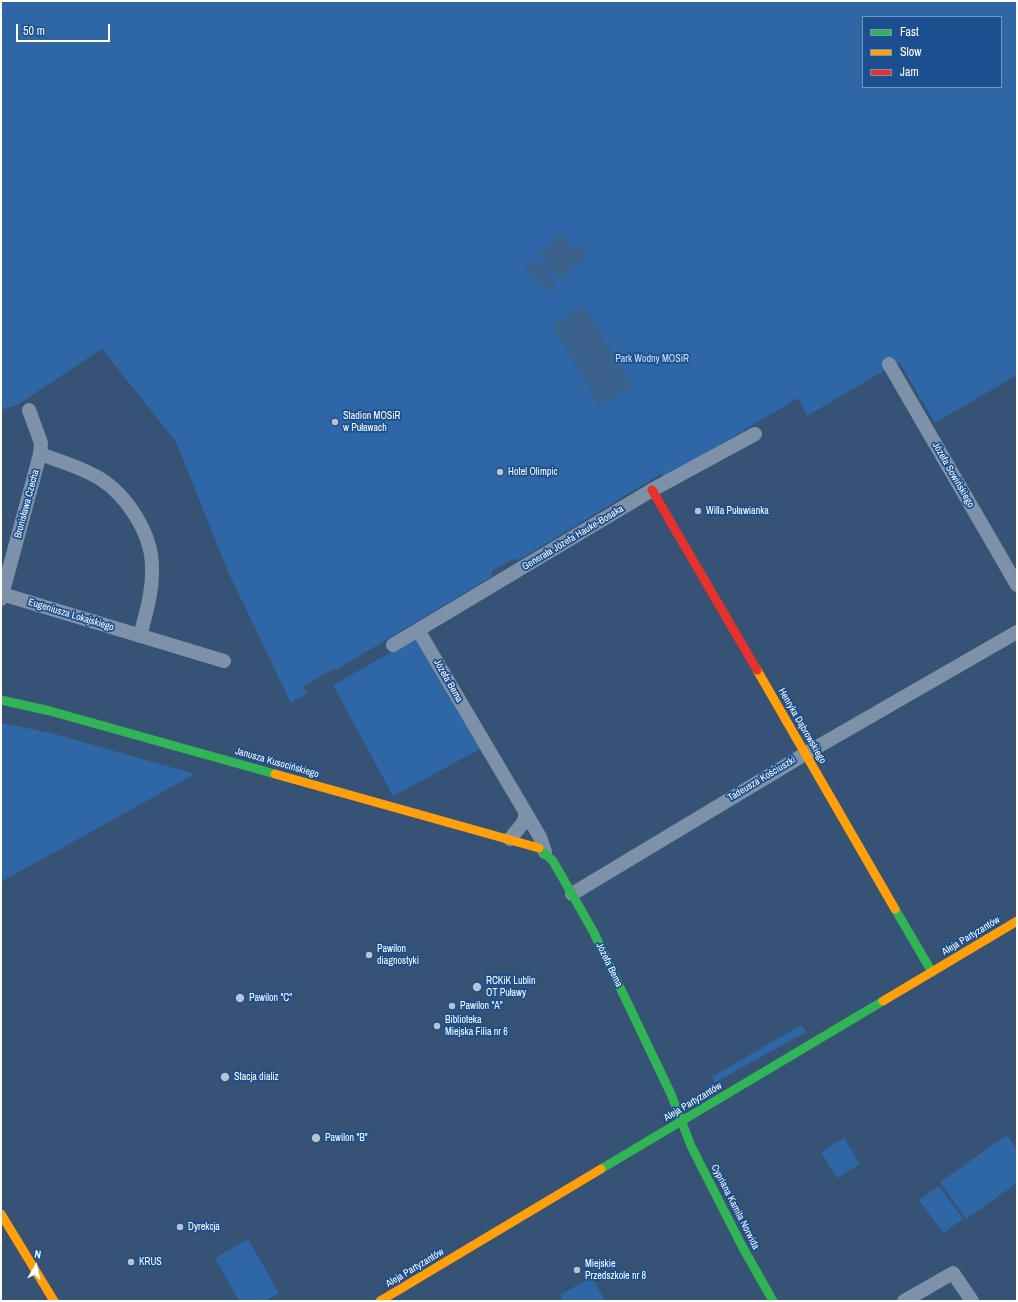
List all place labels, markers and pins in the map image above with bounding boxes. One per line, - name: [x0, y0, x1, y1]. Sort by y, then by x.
- place label: Stadion MOSiR w Puławach: [343, 410, 400, 434]
- marker: Stadion MOSiR w Puławach: [330, 417, 340, 427]
- place label: Hotel Olimpic: [508, 466, 558, 478]
- marker: Hotel Olimpic: [495, 467, 505, 477]
- place label: Willa Puławianka: [706, 505, 769, 517]
- marker: Willa Puławianka: [693, 506, 703, 516]
- place label: Pawilon diagnostyki: [377, 943, 419, 966]
- marker: Pawilon diagnostyki: [364, 950, 374, 960]
- place label: RCKiK Lublin OT Puławy: [486, 975, 536, 998]
- marker: RCKiK Lublin OT Puławy: [471, 981, 483, 993]
- marker: Pawilon "C": [234, 992, 246, 1004]
- place label: Pawilon "C": [249, 992, 292, 1004]
- place label: Pawilon "A": [460, 1000, 503, 1012]
- marker: Pawilon "A": [447, 1001, 457, 1011]
- place label: Biblioteka Miejska Filia nr 6: [445, 1014, 508, 1038]
- marker: Biblioteka Miejska Filia nr 6: [432, 1021, 442, 1031]
- marker: Stacja dializ: [219, 1071, 231, 1083]
- place label: Stacja dializ: [234, 1071, 279, 1083]
- marker: Pawilon "B": [310, 1132, 322, 1144]
- place label: Pawilon "B": [325, 1132, 368, 1144]
- place label: Dyrekcja: [188, 1221, 220, 1233]
- marker: Dyrekcja: [175, 1222, 185, 1232]
- place label: KRUS: [139, 1256, 162, 1268]
- marker: KRUS: [126, 1257, 136, 1267]
- place label: Miejskie Przedszkole nr 8: [585, 1258, 646, 1282]
- marker: Miejskie Przedszkole nr 8: [572, 1265, 582, 1275]

